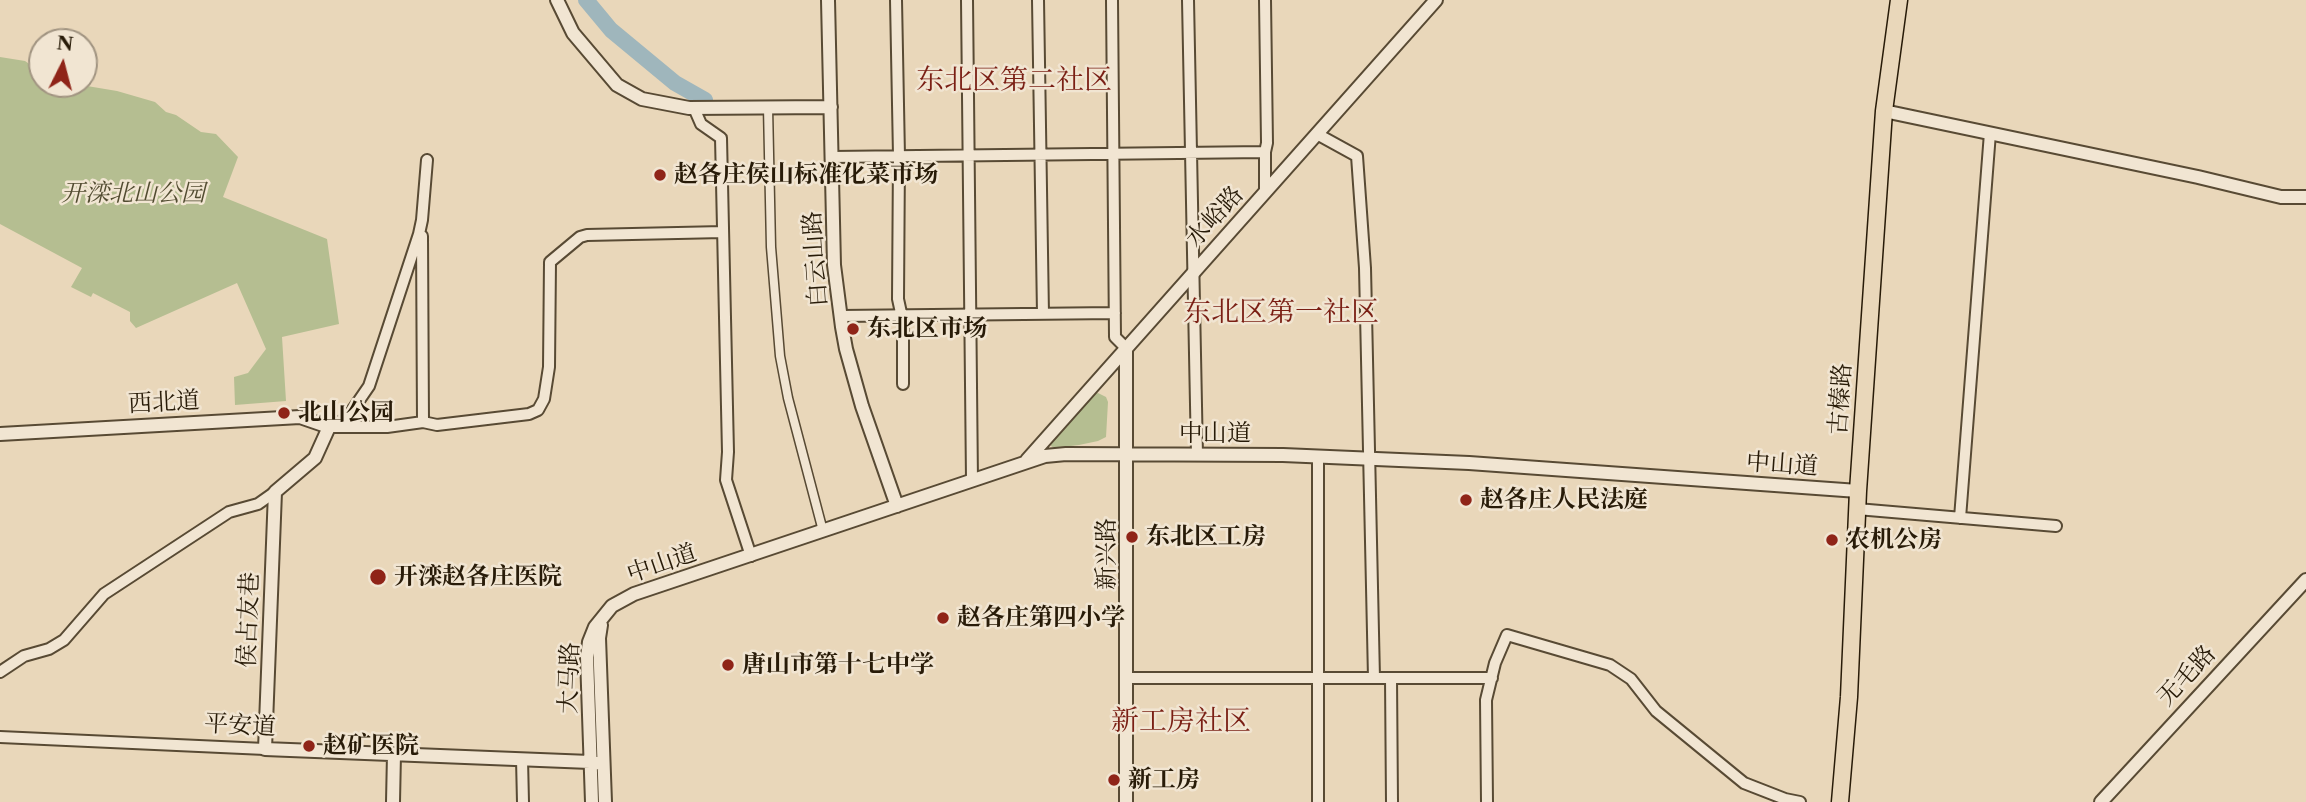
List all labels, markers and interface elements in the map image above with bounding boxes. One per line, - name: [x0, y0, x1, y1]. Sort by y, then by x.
- north arrow: [28, 28, 98, 98]
- text: N: [56, 31, 74, 56]
- district label: 东北区第二社区: [916, 64, 1112, 98]
- place label: 赵各庄侯山标准化菜市场: [674, 161, 938, 189]
- marker: 赵各庄侯山标准化菜市场: [652, 167, 668, 183]
- park label: 开滦北山公园: [61, 180, 205, 208]
- street label: 水峪路: [1180, 181, 1250, 253]
- street label: 白云山路: [798, 210, 834, 308]
- district label: 东北区第一社区: [1183, 296, 1379, 330]
- place label: 东北区市场: [867, 315, 987, 343]
- marker: 东北区市场: [845, 321, 861, 337]
- street label: 古榛路: [1824, 362, 1858, 436]
- street label: 西北道: [127, 387, 201, 419]
- place label: 北山公园: [298, 399, 394, 427]
- marker: 北山公园: [276, 405, 292, 421]
- street label: 中山道: [1179, 420, 1251, 448]
- street label: 中山道: [1745, 448, 1819, 482]
- place label: 赵各庄人民法庭: [1480, 486, 1648, 514]
- marker: 赵各庄人民法庭: [1458, 492, 1474, 508]
- street label: 新兴路: [1093, 518, 1121, 590]
- place label: 东北区工房: [1146, 523, 1266, 551]
- place label: 农机公房: [1846, 526, 1942, 554]
- marker: 东北区工房: [1124, 529, 1140, 545]
- marker: 农机公房: [1824, 532, 1840, 548]
- street label: 中山道: [623, 539, 701, 589]
- place label: 开滦赵各庄医院: [394, 563, 562, 591]
- marker: 开滦赵各庄医院: [368, 567, 388, 587]
- street label: 侯占友巷: [233, 572, 265, 668]
- place label: 赵各庄第四小学: [957, 604, 1125, 632]
- marker: 赵各庄第四小学: [935, 610, 951, 626]
- street label: 无毛路: [2152, 640, 2222, 712]
- street label: 大马路: [554, 642, 586, 714]
- place label: 唐山市第十七中学: [742, 651, 934, 679]
- marker: 唐山市第十七中学: [720, 657, 736, 673]
- district label: 新工房社区: [1111, 705, 1251, 739]
- street label: 平安道: [203, 710, 277, 742]
- place label: 赵矿医院: [323, 732, 419, 760]
- marker: 赵矿医院: [301, 738, 317, 754]
- place label: 新工房: [1128, 766, 1200, 794]
- marker: 新工房: [1106, 772, 1122, 788]

